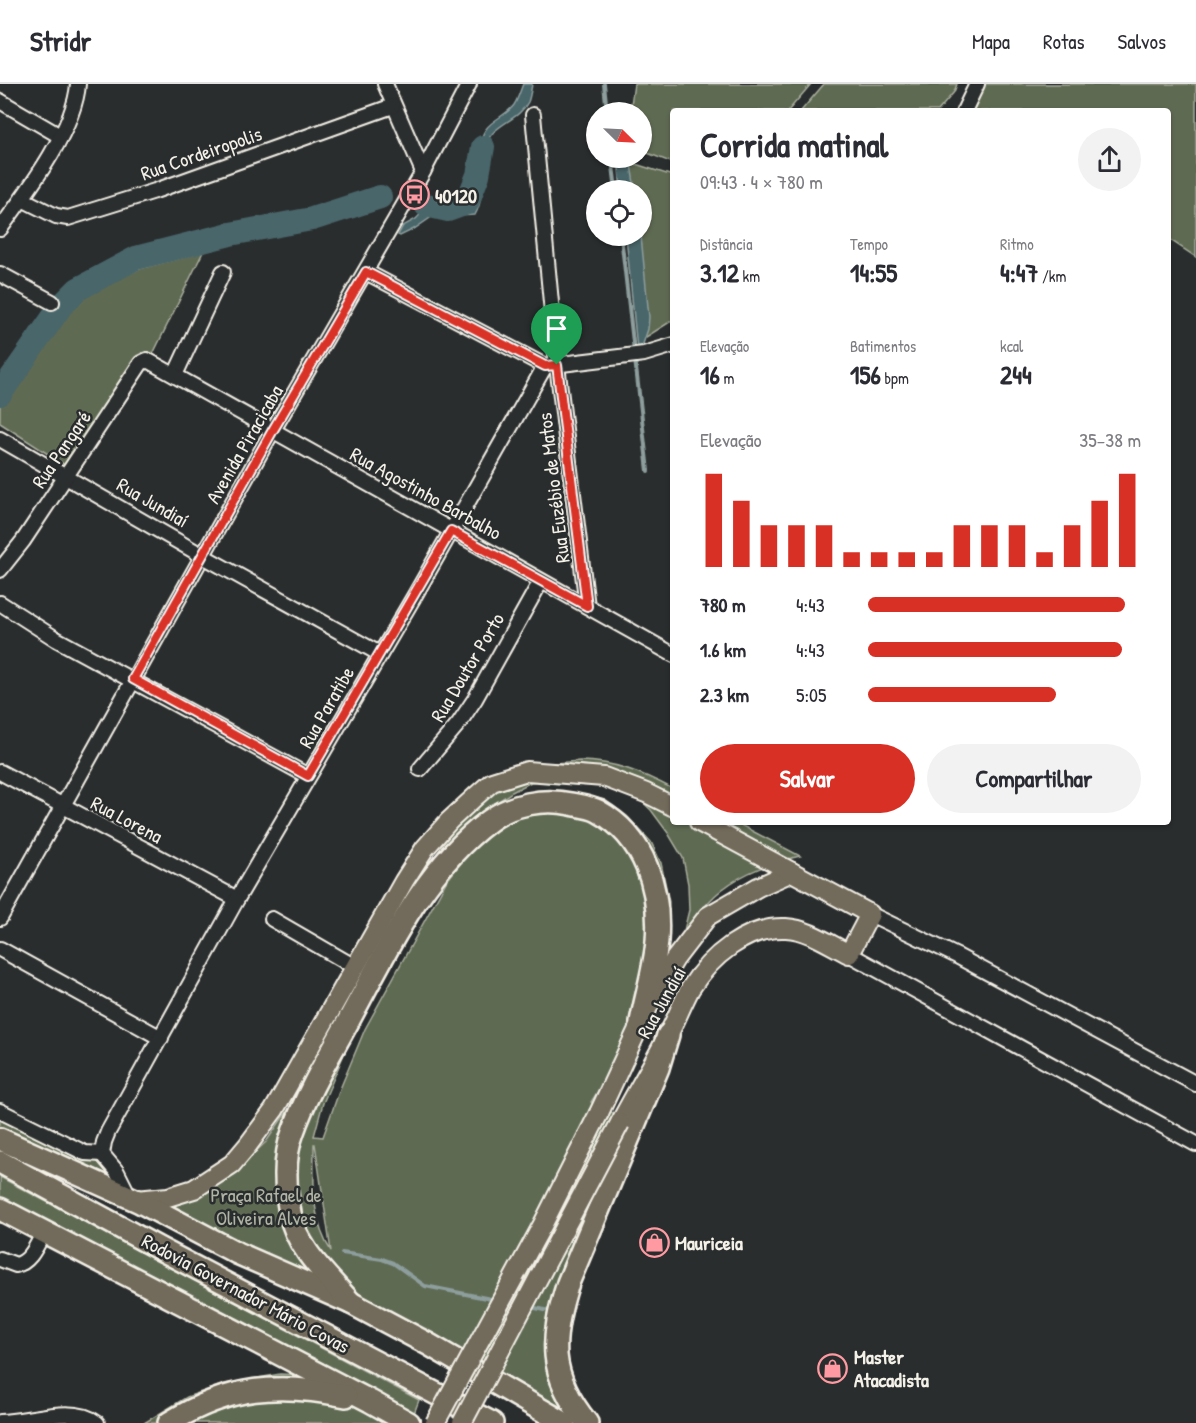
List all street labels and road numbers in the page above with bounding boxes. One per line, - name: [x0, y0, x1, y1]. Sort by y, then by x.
- street label: Rua Cordeiropolis: [137, 120, 265, 186]
- street label: Avenida Piracicaba: [199, 380, 289, 508]
- street label: Rua Pangaré: [25, 405, 97, 493]
- street label: Rua Euzébio de Matos: [530, 411, 576, 565]
- street label: Rua Agostinho Barbalho: [346, 440, 506, 546]
- street label: Rua Jundiaí: [112, 471, 194, 533]
- street label: Rua Doutor Porto: [424, 607, 510, 727]
- street label: Rua Paratibe: [292, 661, 360, 753]
- street label: Rua Lorena: [86, 789, 168, 849]
- street label: Rua Jundiaí: [630, 961, 692, 1043]
- street label: Rodovia Governador Mário Covas: [137, 1227, 355, 1359]

